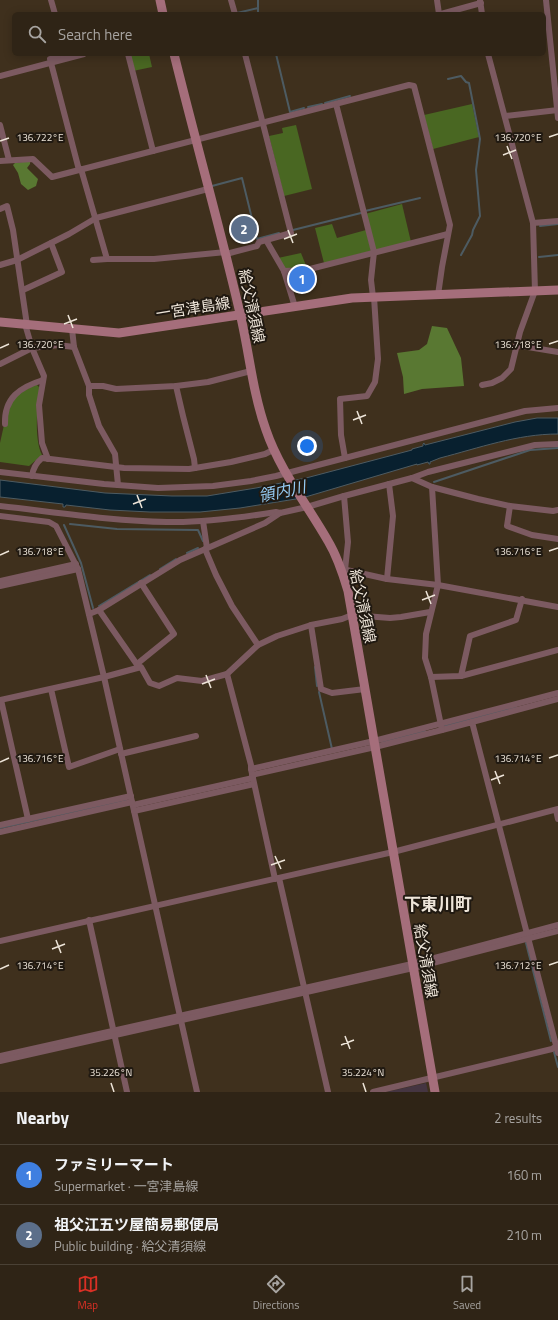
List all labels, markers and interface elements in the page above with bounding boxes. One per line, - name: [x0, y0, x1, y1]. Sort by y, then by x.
- search box: [12, 12, 546, 56]
- icon: search: [26, 23, 48, 45]
- text: Search here: [58, 23, 132, 46]
- text: 136.722°E: [17, 130, 64, 145]
- text: 136.720°E: [495, 130, 542, 145]
- pin: 2: [231, 214, 257, 244]
- pin: 1: [289, 264, 315, 294]
- street label: 給父清須線: [233, 267, 271, 345]
- street label: 一宮津島線: [154, 291, 232, 325]
- text: 136.720°E: [17, 337, 64, 352]
- text: 136.718°E: [495, 337, 542, 352]
- your location: [297, 436, 317, 456]
- water label: 領内川: [256, 474, 310, 508]
- text: 136.718°E: [17, 544, 64, 559]
- text: 136.716°E: [495, 544, 542, 559]
- street label: 給父清須線: [344, 567, 382, 645]
- text: 136.716°E: [17, 751, 64, 766]
- text: 136.714°E: [495, 751, 542, 766]
- district label: 下東川町: [404, 891, 472, 917]
- street label: 給父清須線: [408, 922, 444, 1000]
- text: 136.714°E: [17, 958, 64, 973]
- text: 136.712°E: [495, 958, 542, 973]
- text: 35.226°N: [90, 1065, 132, 1080]
- text: 35.224°N: [342, 1065, 384, 1080]
- text: Nearby: [16, 1105, 69, 1131]
- text: 2 results: [494, 1108, 542, 1128]
- text: ファミリーマート: [54, 1153, 174, 1176]
- text: 1: [25, 1165, 33, 1185]
- text: 160 m: [506, 1165, 542, 1185]
- text: Supermarket · 一宮津島線: [54, 1176, 198, 1196]
- text: 祖父江五ツ屋簡易郵便局: [54, 1213, 219, 1236]
- text: 2: [25, 1225, 33, 1245]
- text: 210 m: [506, 1225, 542, 1245]
- text: Public building · 給父清須線: [54, 1236, 206, 1256]
- tab: Map: [77, 1273, 99, 1313]
- tab: Directions: [253, 1273, 299, 1313]
- tab: Saved: [453, 1273, 481, 1313]

